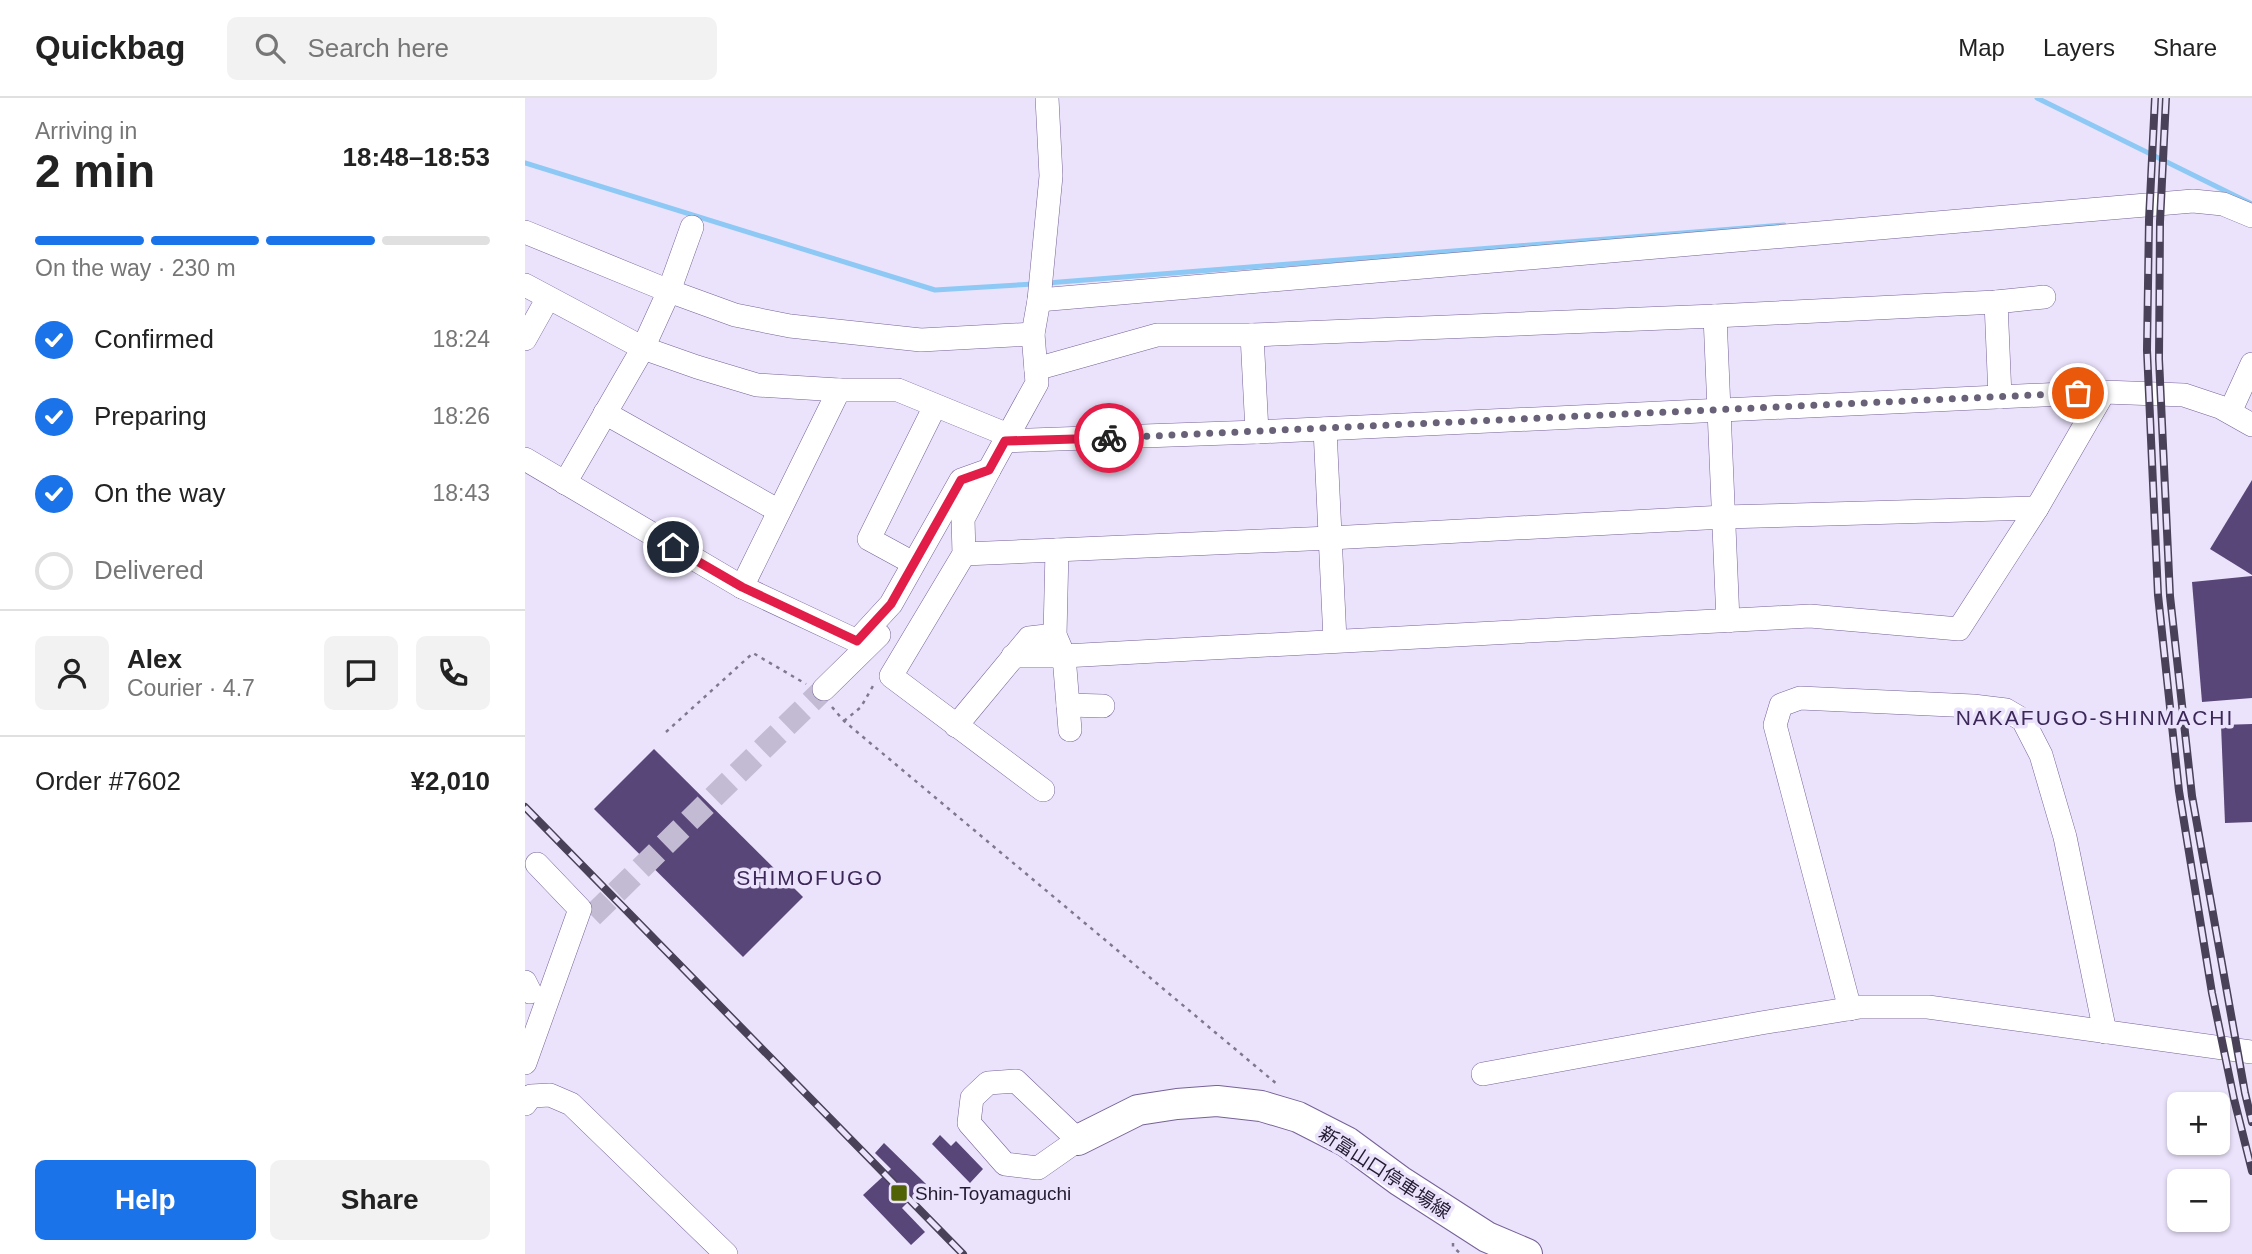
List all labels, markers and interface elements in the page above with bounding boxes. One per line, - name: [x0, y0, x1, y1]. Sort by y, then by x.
- search box: [227, 17, 717, 80]
- text: Quickbag: [35, 29, 185, 66]
- icon: search: [251, 29, 289, 67]
- text: Search here: [307, 33, 449, 63]
- text: Map: [1958, 34, 2005, 61]
- text: Layers: [2043, 34, 2115, 61]
- text: Share: [2153, 34, 2217, 61]
- text: Arriving in: [35, 118, 137, 144]
- text: 18:48–18:53: [343, 142, 490, 172]
- text: 2 min: [35, 145, 155, 197]
- text: On the way · 230 m: [35, 255, 236, 281]
- icon: check: [35, 321, 73, 359]
- text: Confirmed: [94, 324, 214, 354]
- text: 18:24: [432, 326, 490, 352]
- pin: [2048, 363, 2108, 423]
- icon: bag: [2059, 374, 2097, 412]
- icon: check: [35, 398, 73, 436]
- text: Preparing: [94, 401, 207, 431]
- text: 18:26: [432, 403, 490, 429]
- courier: [1074, 403, 1144, 473]
- icon: bike: [1090, 419, 1128, 457]
- icon: check: [35, 475, 73, 513]
- text: On the way: [94, 478, 226, 508]
- text: 18:43: [432, 480, 490, 506]
- pin: [643, 517, 703, 577]
- icon: home: [654, 528, 692, 566]
- text: Delivered: [94, 555, 204, 585]
- button: person: [35, 636, 109, 710]
- button: chat: [324, 636, 398, 710]
- button: phone: [416, 636, 490, 710]
- text: Alex: [127, 644, 182, 674]
- text: Courier · 4.7: [127, 675, 255, 701]
- district label: NAKAFUGO-SHINMACHI: [1956, 706, 2234, 729]
- text: Order #7602: [35, 766, 181, 796]
- text: ¥2,010: [410, 766, 490, 796]
- district label: SHIMOFUGO: [736, 866, 884, 889]
- map controls: [2167, 1092, 2230, 1232]
- button: +: [2167, 1092, 2230, 1155]
- street label: 新富山口停車場線: [1315, 1122, 1454, 1223]
- button: Help: [35, 1160, 256, 1240]
- button: Share: [270, 1160, 490, 1240]
- button: −: [2167, 1169, 2230, 1232]
- marker: Shin-Toyamaguchi: [889, 1183, 909, 1203]
- place label: Shin-Toyamaguchi: [915, 1183, 1071, 1204]

